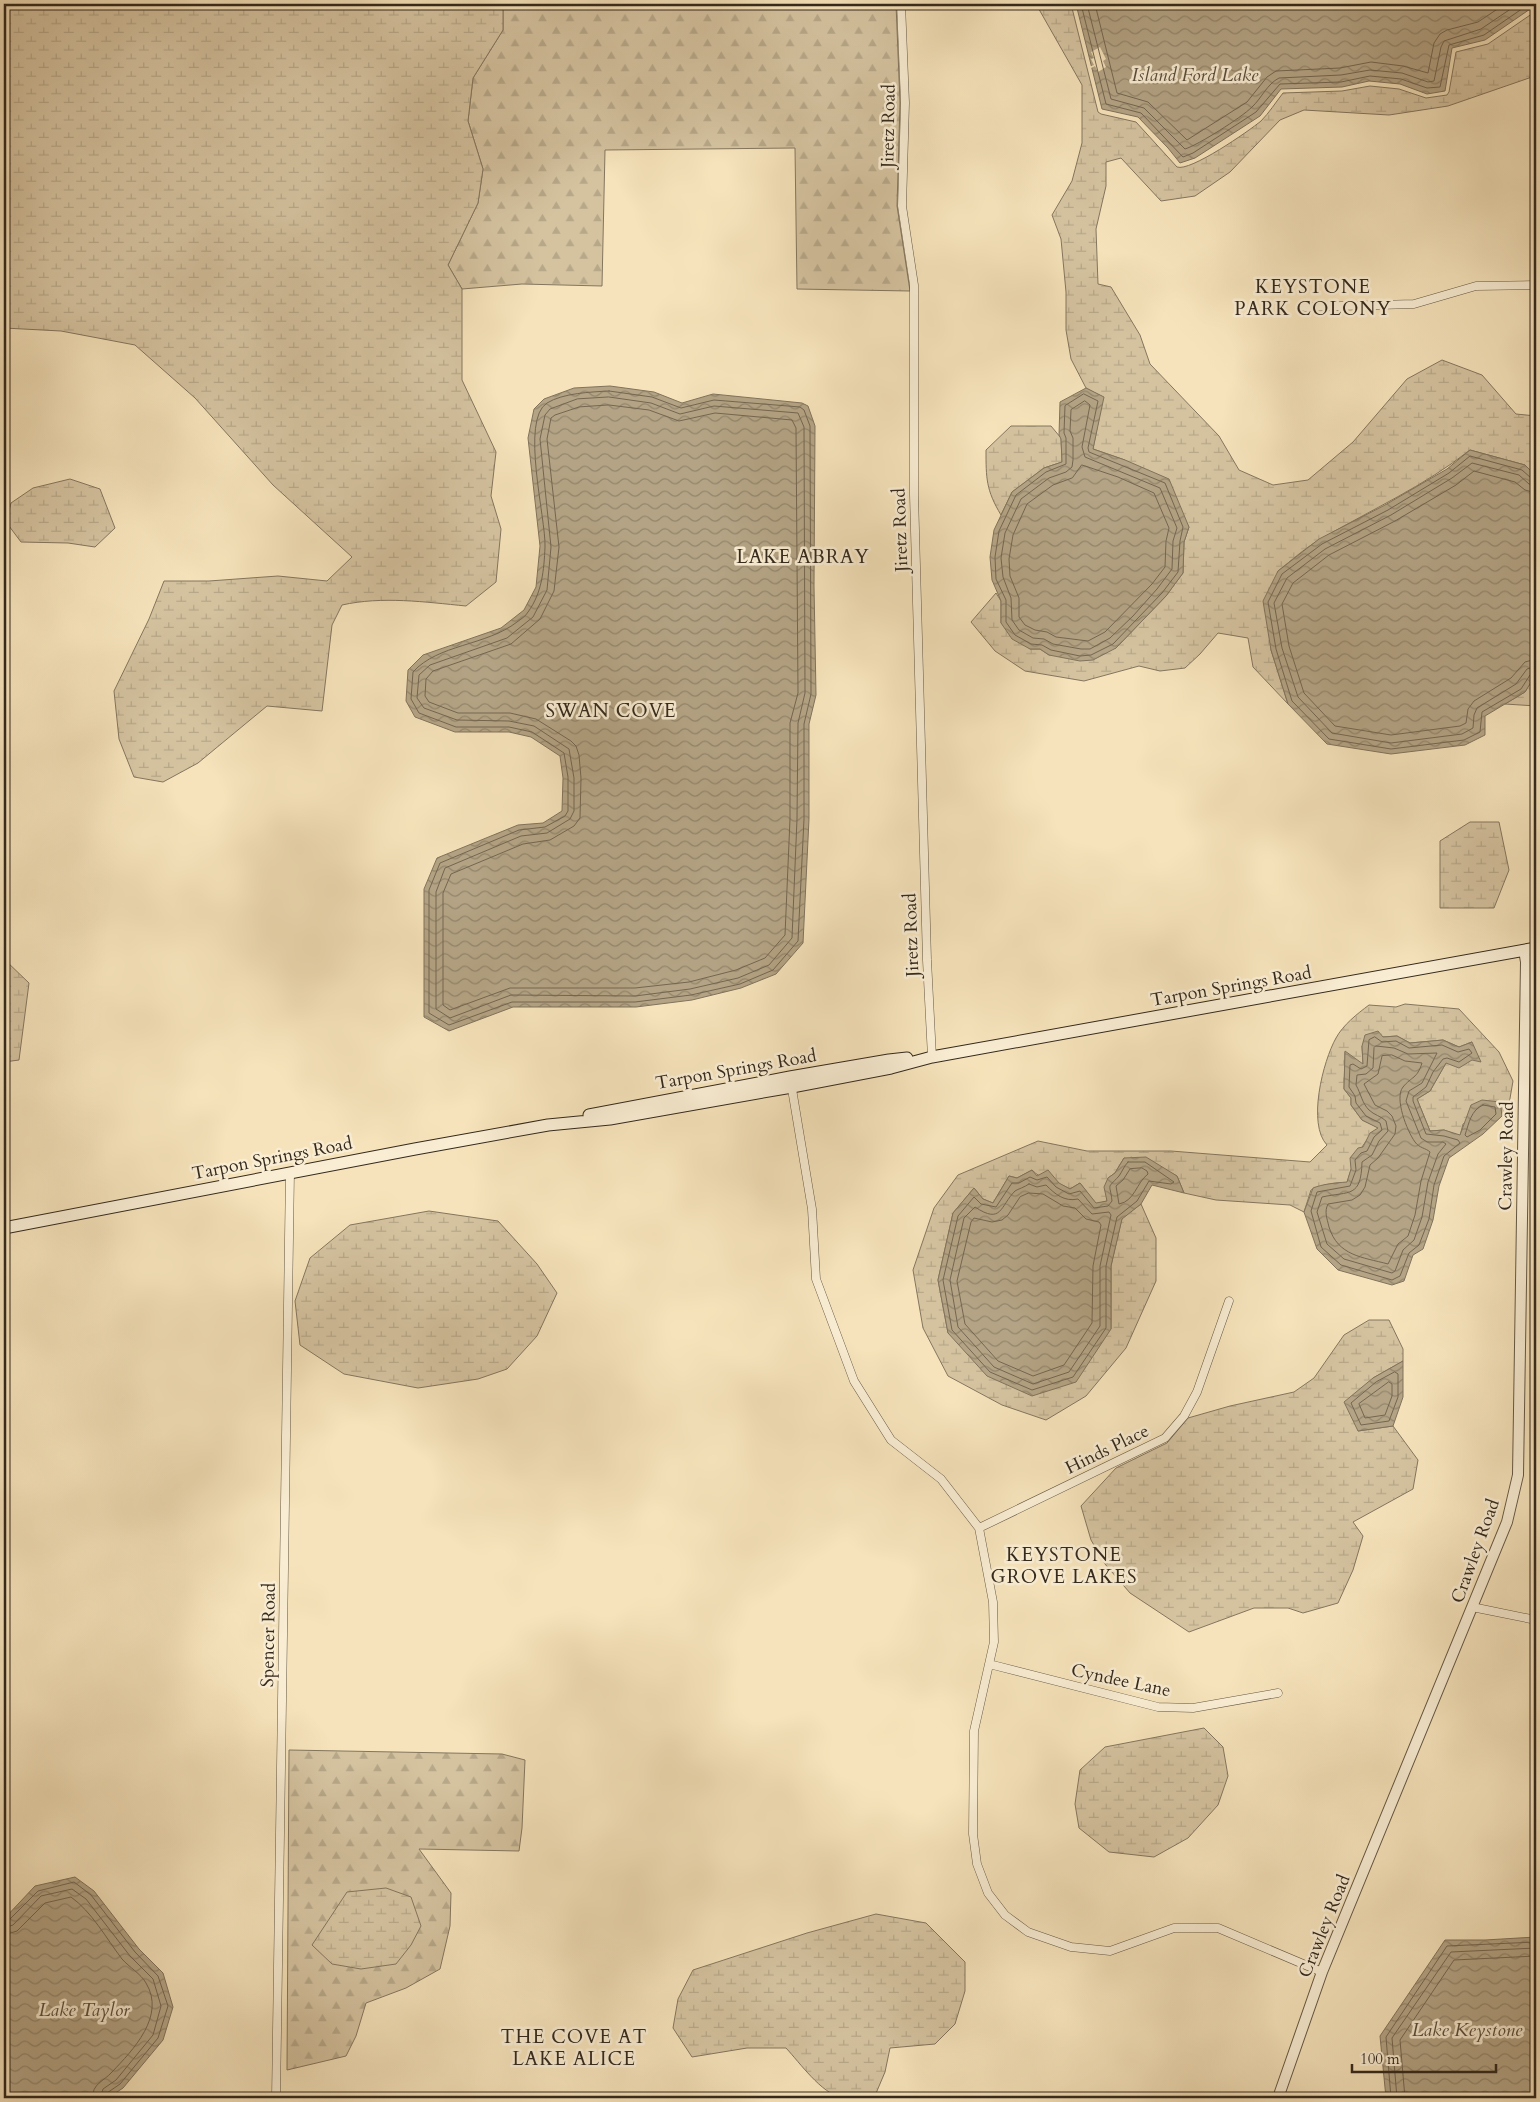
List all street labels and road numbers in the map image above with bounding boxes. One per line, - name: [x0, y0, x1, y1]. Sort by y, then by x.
- street label: Jiretz Road: [875, 83, 902, 171]
- street label: Jiretz Road: [887, 487, 915, 575]
- street label: Jiretz Road: [898, 892, 926, 980]
- street label: Tarpon Springs Road: [1149, 960, 1314, 1013]
- street label: Tarpon Springs Road: [654, 1043, 819, 1096]
- street label: Crawley Road: [1493, 1101, 1520, 1211]
- street label: Tarpon Springs Road: [190, 1131, 355, 1186]
- street label: Hinds Place: [1061, 1418, 1153, 1480]
- street label: Crawley Road: [1445, 1495, 1506, 1607]
- street label: Spencer Road: [255, 1582, 282, 1687]
- street label: Cyndee Lane: [1069, 1658, 1173, 1703]
- street label: Crawley Road: [1292, 1870, 1357, 1981]

